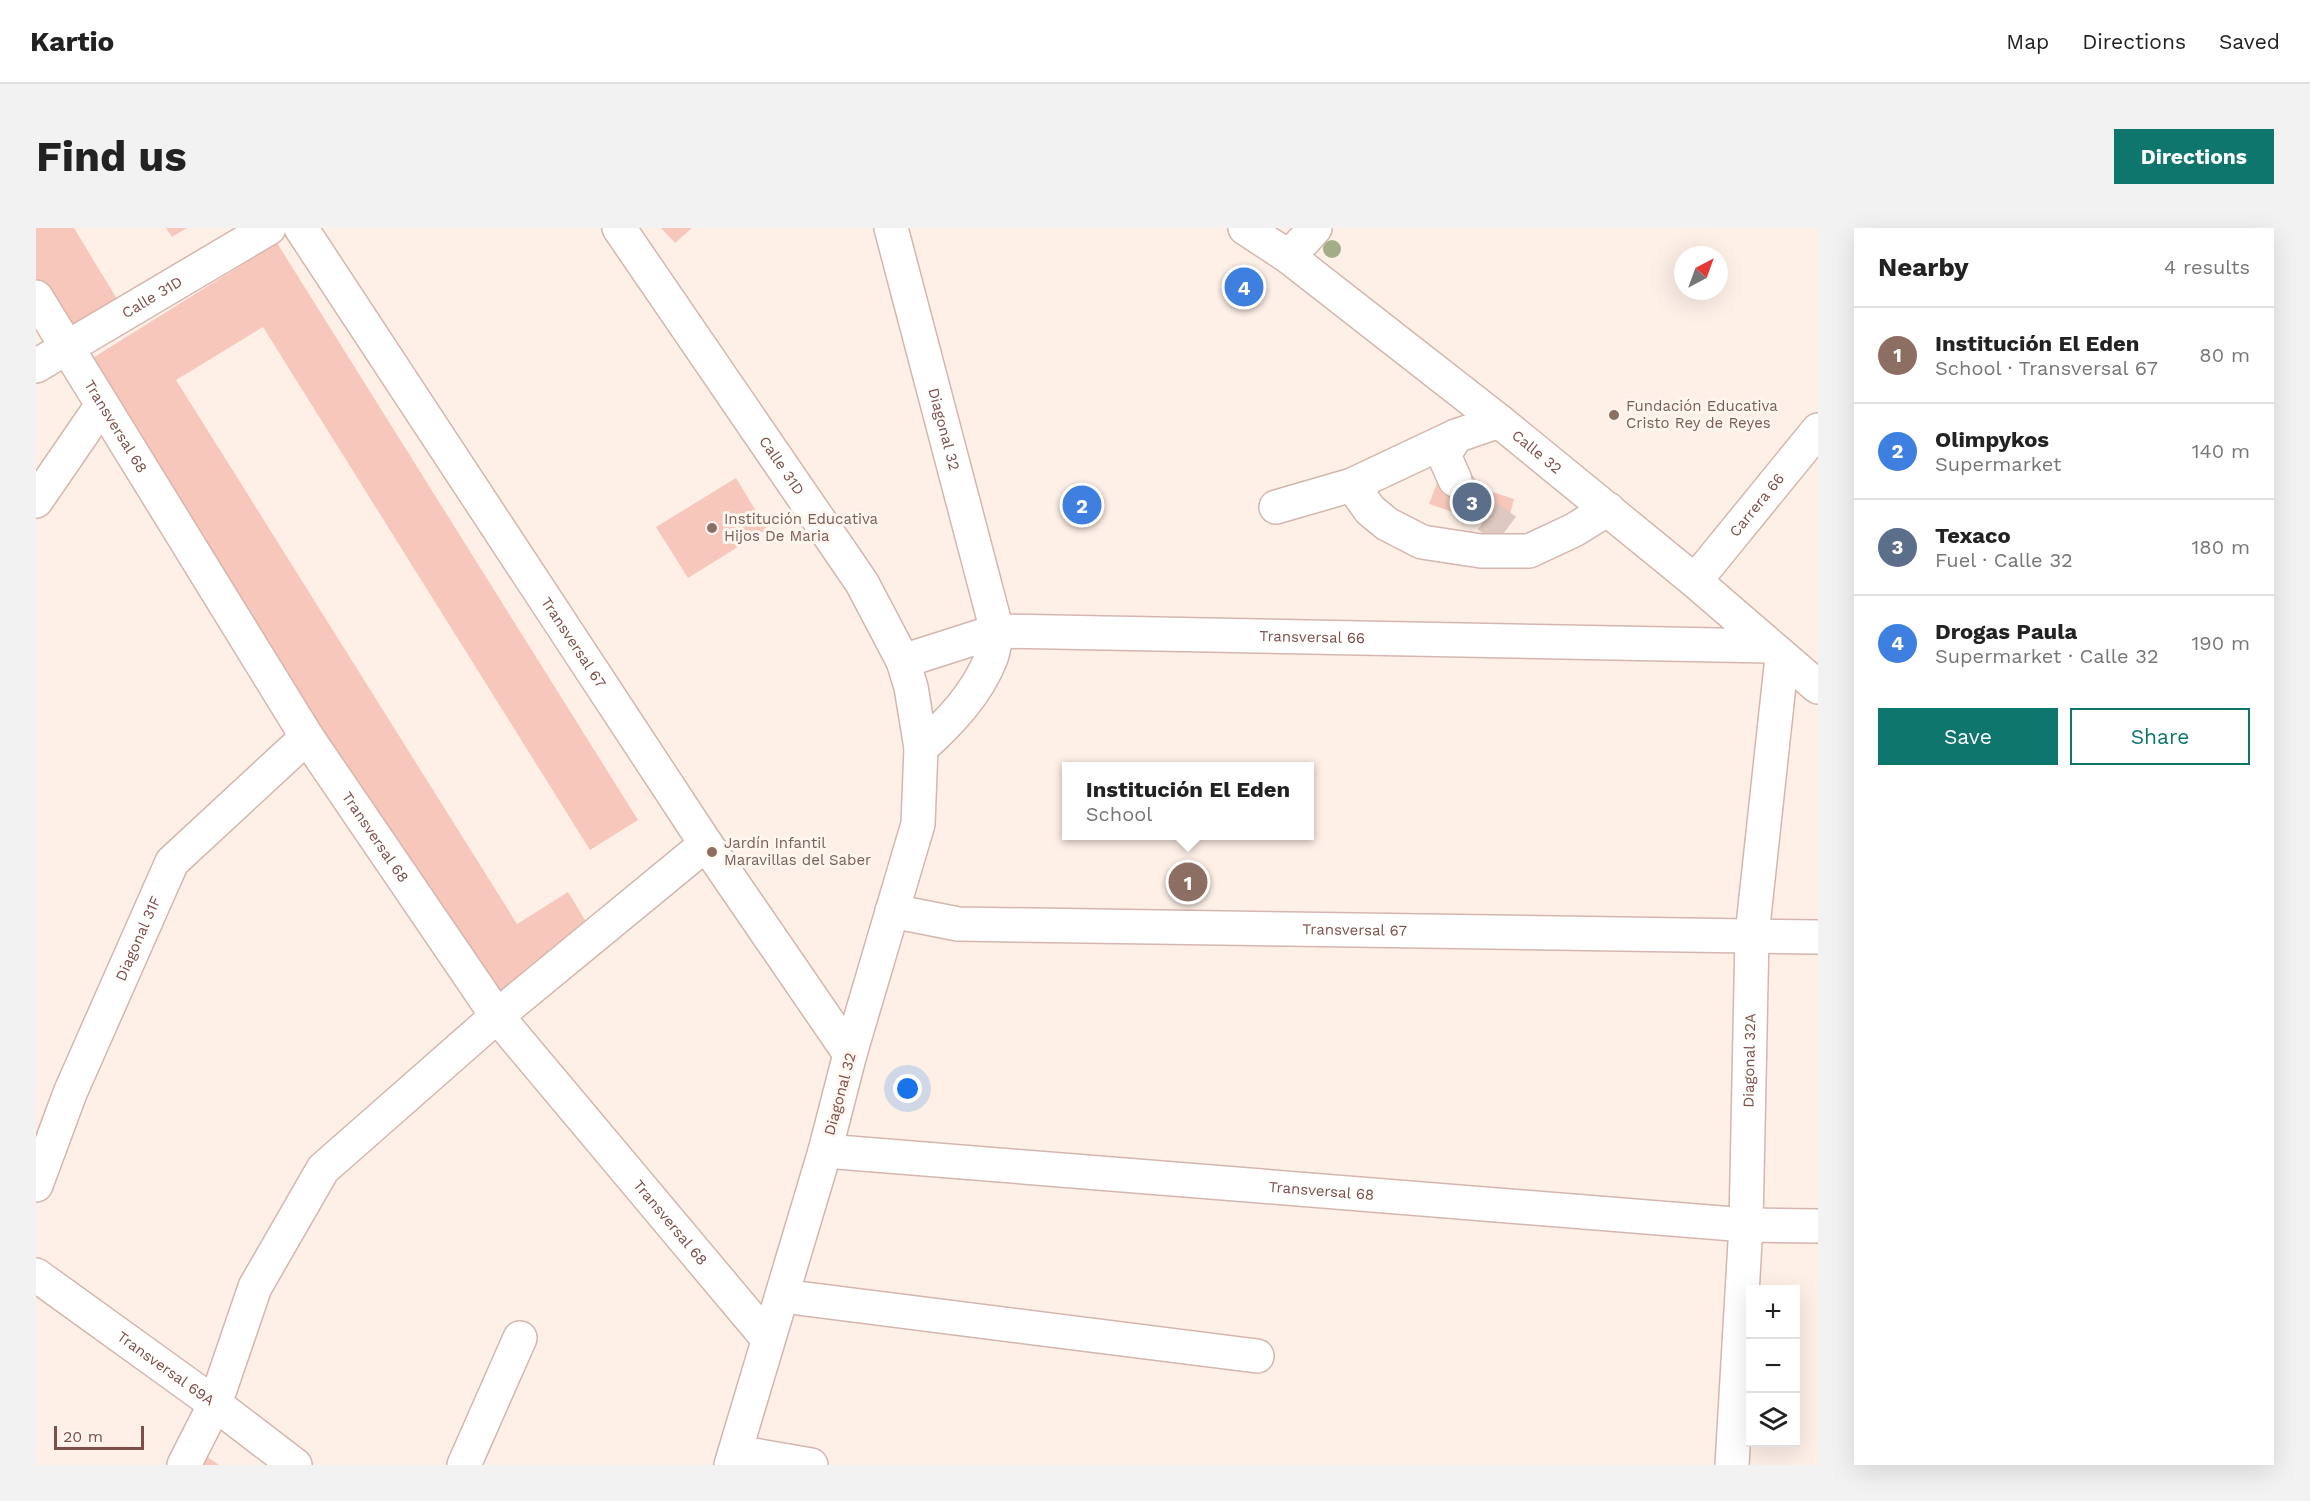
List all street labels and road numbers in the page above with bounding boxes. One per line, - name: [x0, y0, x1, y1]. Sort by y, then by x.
- street label: Calle 31D: [119, 272, 186, 322]
- street label: Transversal 68: [80, 377, 151, 476]
- street label: Diagonal 32: [924, 386, 963, 472]
- street label: Calle 32: [1508, 426, 1565, 478]
- street label: Calle 31D: [755, 433, 808, 498]
- street label: Carrera 66: [1726, 470, 1788, 541]
- street label: Transversal 67: [537, 594, 610, 691]
- street label: Transversal 66: [1259, 627, 1365, 647]
- street label: Transversal 68: [338, 788, 412, 886]
- street label: Diagonal 31F: [112, 893, 165, 984]
- street label: Transversal 67: [1302, 920, 1407, 940]
- street label: Diagonal 32A: [1739, 1013, 1759, 1108]
- street label: Diagonal 32: [820, 1051, 860, 1137]
- street label: Transversal 68: [629, 1176, 711, 1269]
- street label: Transversal 68: [1268, 1178, 1375, 1204]
- street label: Transversal 69A: [114, 1327, 218, 1410]

